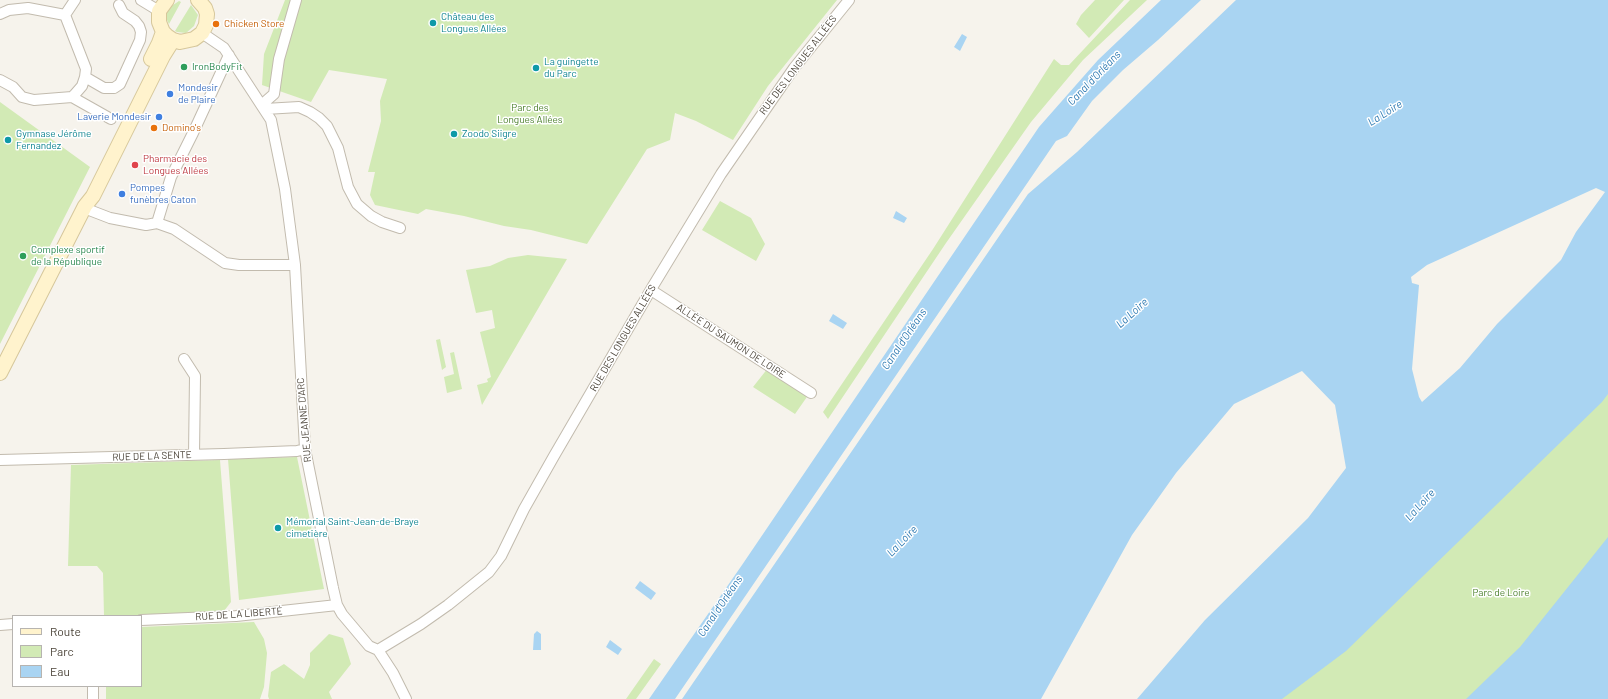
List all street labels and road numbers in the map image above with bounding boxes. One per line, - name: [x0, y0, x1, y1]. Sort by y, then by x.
- street label: RUE DES LONGUES ALLÉES: [757, 13, 839, 117]
- street label: RUE DES LONGUES ALLÉES: [587, 283, 659, 393]
- street label: ALLÉE DU SAUMON DE LOIRE: [674, 301, 788, 381]
- street label: RUE JEANNE D'ARC: [294, 377, 314, 463]
- street label: RUE DE LA SENTE: [112, 449, 192, 463]
- street label: RUE DE LA LIBERTÉ: [195, 605, 283, 623]

